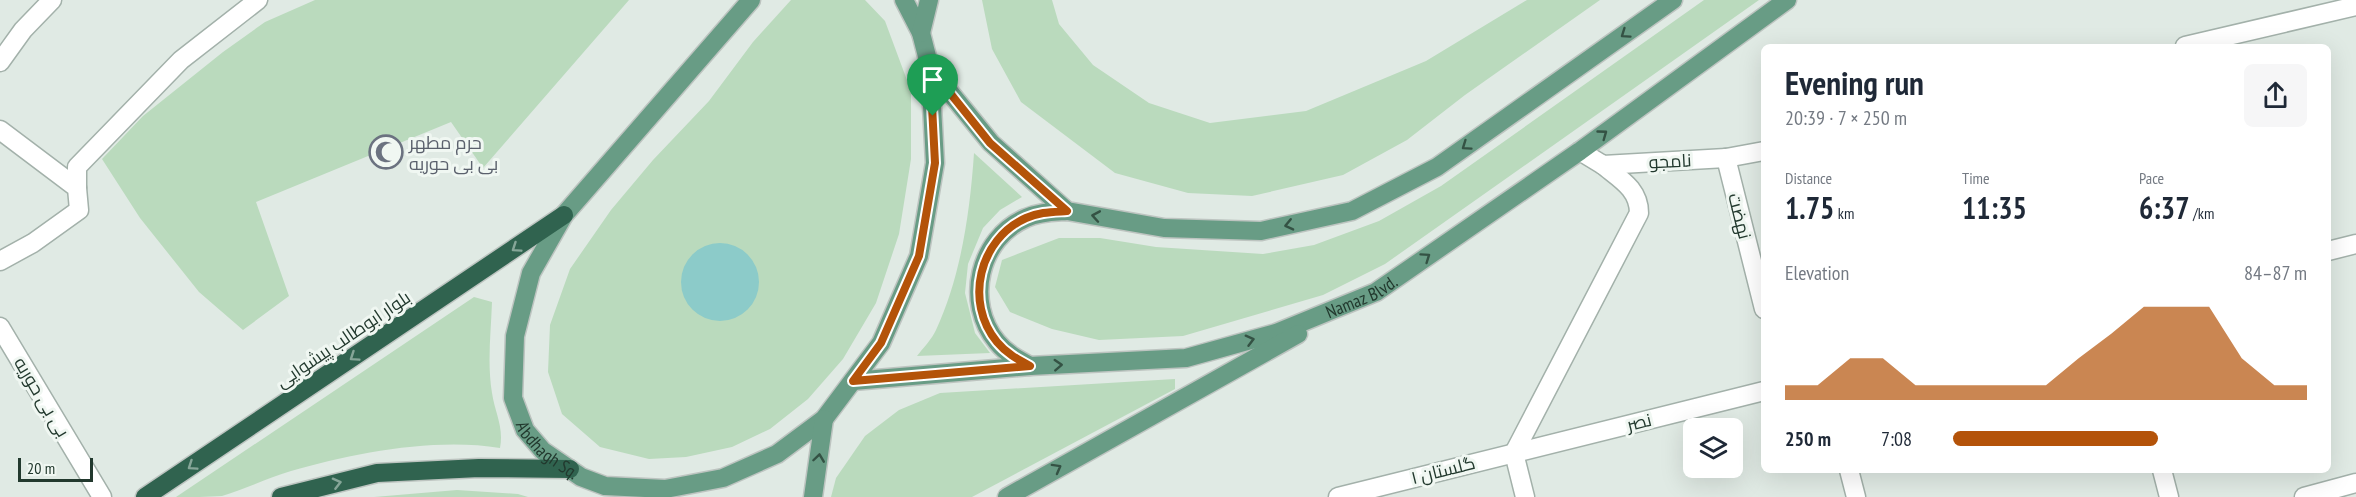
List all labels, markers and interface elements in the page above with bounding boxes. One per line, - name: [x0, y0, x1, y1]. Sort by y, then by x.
- one-way arrow: [1620, 27, 1631, 38]
- pin: [907, 54, 958, 116]
- text: Evening run: [1785, 61, 1924, 104]
- icon: arrive: [916, 63, 949, 96]
- button: share: [2244, 64, 2307, 127]
- text: 20:39 · 7 × 250 m: [1785, 105, 1907, 131]
- one-way arrow: [1597, 130, 1608, 141]
- place label: حرم مطهر بی بی حوریه: [408, 131, 498, 175]
- mosque icon: حرم مطهر بی بی حوریه: [368, 134, 404, 170]
- one-way arrow: [1461, 139, 1472, 150]
- street label: نامجو: [1648, 148, 1692, 174]
- text: Distance: [1785, 168, 1832, 188]
- text: Time: [1962, 168, 1990, 188]
- text: Pace: [2139, 168, 2164, 188]
- text: 1.75: [1785, 188, 1834, 227]
- text: 11:35: [1962, 188, 2027, 227]
- text: 6:37: [2139, 188, 2190, 227]
- street label: نهضت: [1723, 191, 1757, 241]
- text: km: [1834, 203, 1854, 223]
- text: /km: [2190, 203, 2214, 223]
- one-way arrow: [1092, 211, 1101, 223]
- one-way arrow: [1285, 218, 1295, 231]
- one-way arrow: [511, 241, 522, 252]
- one-way arrow: [1419, 253, 1430, 264]
- text: Elevation: [1785, 260, 1849, 286]
- text: 84–87 m: [2244, 260, 2307, 286]
- street label: Namaz Blvd.: [1322, 270, 1401, 323]
- street label: بلوار ابوطالب پیشوایی: [271, 285, 415, 394]
- one-way arrow: [1245, 335, 1255, 347]
- one-way arrow: [350, 350, 361, 361]
- street label: بی بی حوریه: [9, 353, 75, 441]
- one-way arrow: [1054, 358, 1063, 371]
- street label: نصر: [1623, 408, 1654, 436]
- street label: Abdhagh Sq.: [511, 418, 584, 484]
- map controls: [1683, 418, 1743, 478]
- button: layers: [1683, 418, 1743, 478]
- text: 250 m: [1785, 426, 1831, 452]
- text: 7:08: [1881, 426, 1912, 452]
- street label: گلستان ۱: [1409, 451, 1477, 489]
- one-way arrow: [812, 453, 824, 463]
- scale bar: [18, 455, 93, 482]
- text: 20 m: [27, 458, 55, 478]
- one-way arrow: [188, 458, 198, 470]
- one-way arrow: [1051, 464, 1062, 475]
- one-way arrow: [332, 477, 342, 490]

